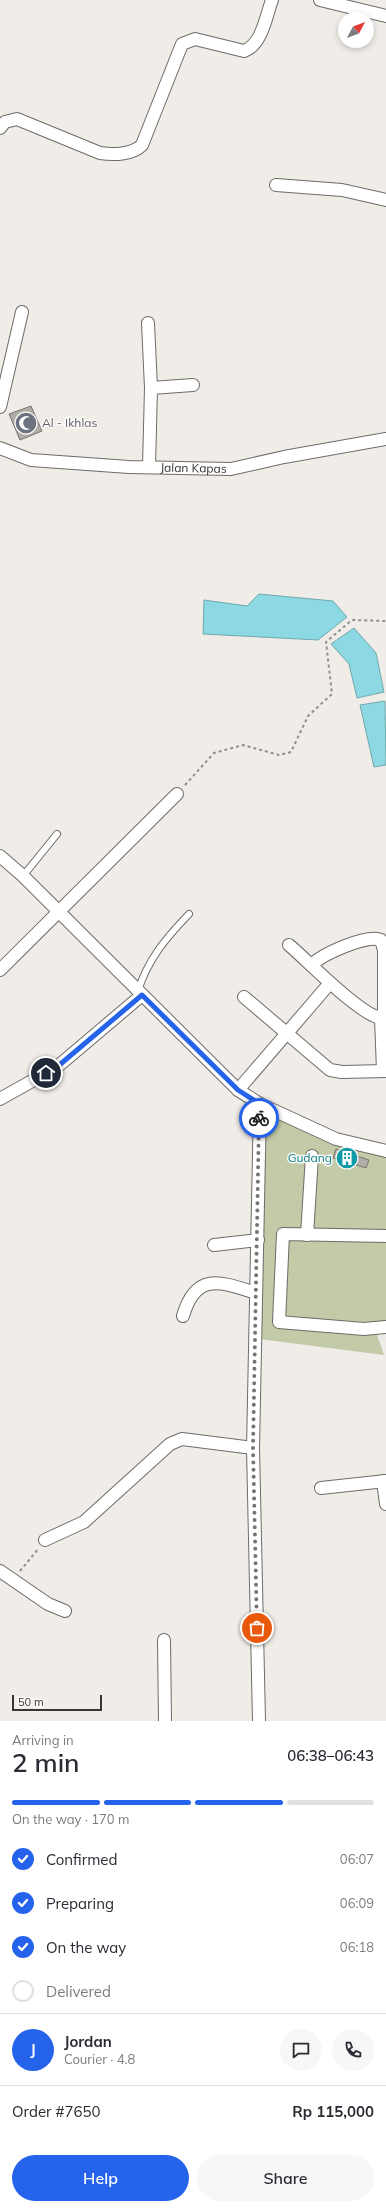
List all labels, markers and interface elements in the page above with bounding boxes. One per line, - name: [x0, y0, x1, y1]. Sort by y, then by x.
- north arrow: [338, 12, 374, 48]
- map controls: [338, 12, 374, 48]
- mosque icon: Al - Ikhlas: [13, 410, 39, 436]
- place label: Al - Ikhlas: [42, 415, 97, 430]
- street label: Jalan Kapas: [160, 460, 227, 476]
- pin: [29, 1056, 63, 1090]
- icon: home: [35, 1062, 57, 1084]
- courier: [239, 1098, 279, 1138]
- icon: bike: [248, 1107, 270, 1129]
- building icon: Gudang: [334, 1145, 360, 1171]
- place label: Gudang: [288, 1150, 332, 1165]
- pin: [240, 1611, 274, 1645]
- icon: bag: [246, 1617, 268, 1639]
- scale bar: [12, 1693, 102, 1712]
- text: 50 m: [18, 1695, 44, 1709]
- text: Arriving in: [12, 1732, 74, 1748]
- text: 2 min: [12, 1746, 80, 1779]
- text: 06:38–06:43: [287, 1746, 374, 1765]
- text: On the way · 170 m: [12, 1811, 129, 1827]
- icon: check: [12, 1848, 34, 1870]
- text: Confirmed: [46, 1850, 117, 1869]
- text: 06:07: [340, 1851, 374, 1867]
- icon: check: [12, 1892, 34, 1914]
- text: Preparing: [46, 1894, 114, 1913]
- text: 06:09: [340, 1895, 374, 1911]
- icon: check: [12, 1936, 34, 1958]
- text: On the way: [46, 1938, 126, 1957]
- text: 06:18: [340, 1939, 374, 1955]
- text: Delivered: [46, 1982, 111, 2001]
- button: chat: [280, 2029, 322, 2071]
- button: phone: [332, 2029, 374, 2071]
- text: Jordan: [64, 2032, 112, 2051]
- text: J: [30, 2040, 36, 2059]
- text: Courier · 4.8: [64, 2051, 135, 2067]
- text: Order #7650: [12, 2102, 100, 2121]
- text: Rp 115,000: [292, 2102, 374, 2121]
- button: Help: [12, 2155, 189, 2201]
- button: Share: [197, 2155, 374, 2201]

